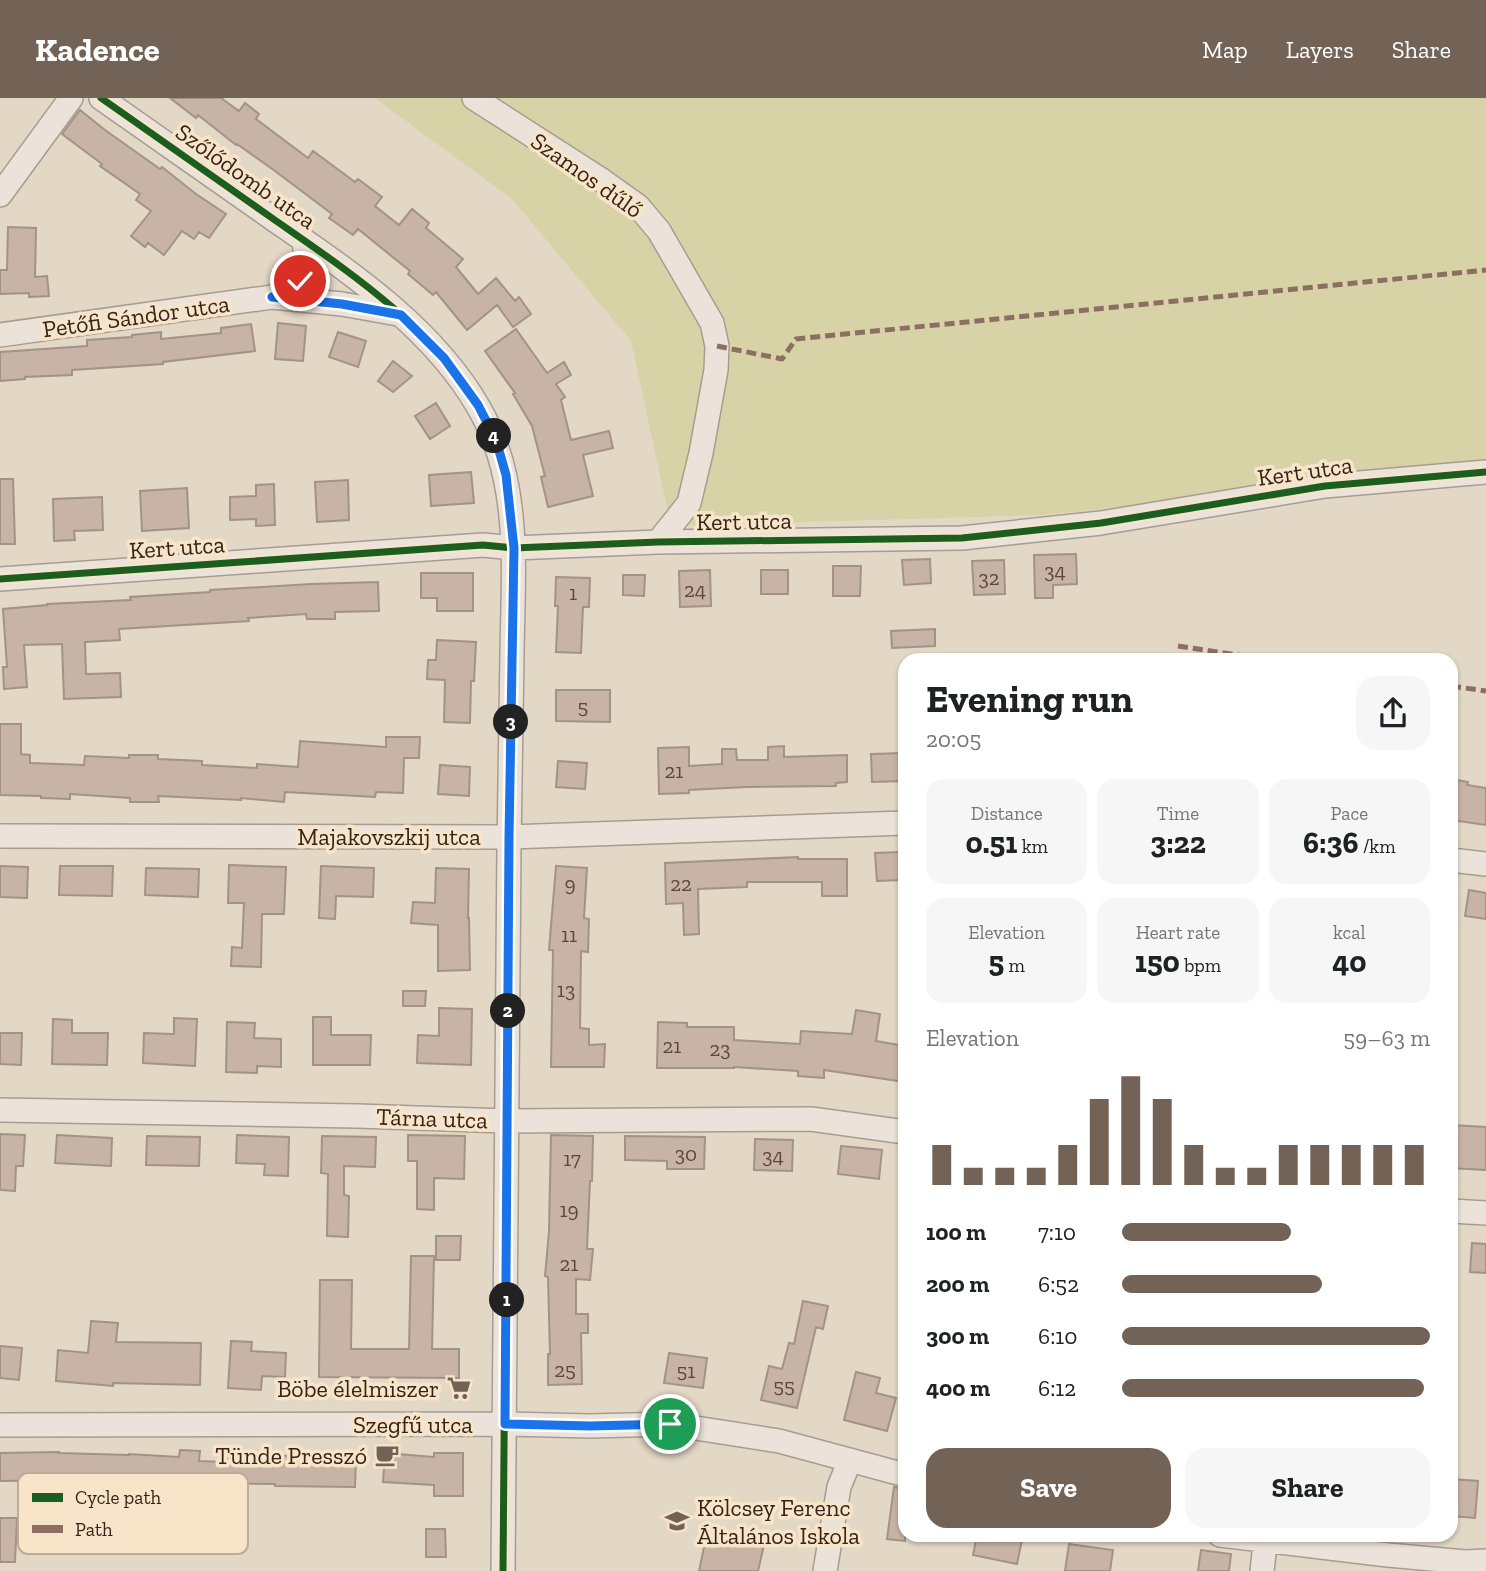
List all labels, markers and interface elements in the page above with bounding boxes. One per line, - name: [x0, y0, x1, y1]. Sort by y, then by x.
- text: Kadence: [35, 30, 160, 69]
- text: Map: [1202, 35, 1248, 64]
- text: Layers: [1286, 35, 1354, 64]
- text: Share: [1392, 35, 1451, 64]
- street label: Szőlődomb utca: [170, 117, 322, 235]
- street label: Szamos dűlő: [526, 126, 648, 224]
- pin: [270, 251, 330, 311]
- icon: check: [281, 262, 319, 300]
- street label: Petőfi Sándor utca: [41, 288, 232, 343]
- pin: 4: [476, 418, 512, 454]
- text: 4: [488, 424, 499, 447]
- street label: Kert utca: [1256, 450, 1355, 492]
- street label: Kert utca: [696, 506, 792, 536]
- street label: Kert utca: [128, 529, 226, 565]
- house number: 34: [1044, 558, 1066, 583]
- house number: 32: [978, 565, 1000, 590]
- house number: 24: [684, 577, 706, 602]
- house number: 1: [569, 580, 577, 605]
- text: Evening run: [926, 676, 1133, 722]
- button: share: [1356, 676, 1430, 750]
- house number: 5: [578, 694, 588, 719]
- pin: 3: [494, 704, 528, 740]
- text: 3: [505, 710, 516, 733]
- text: 20:05: [926, 725, 981, 753]
- house number: 21: [665, 758, 683, 783]
- text: Distance: [971, 802, 1043, 825]
- text: Time: [1157, 802, 1199, 825]
- text: Pace: [1330, 802, 1368, 825]
- street label: Majakovszkij utca: [297, 822, 481, 851]
- text: 0.51: [965, 825, 1017, 861]
- text: 3:22: [1150, 825, 1206, 861]
- text: 6:36: [1303, 825, 1359, 861]
- text: km: [1017, 835, 1048, 858]
- text: /km: [1359, 835, 1396, 858]
- house number: 9: [564, 871, 576, 896]
- house number: 22: [670, 871, 692, 896]
- text: Elevation: [968, 921, 1045, 944]
- text: Heart rate: [1136, 921, 1220, 944]
- text: kcal: [1333, 921, 1366, 944]
- house number: 11: [561, 922, 577, 947]
- text: 5: [988, 944, 1004, 980]
- text: 150: [1135, 944, 1180, 980]
- text: 40: [1332, 944, 1367, 980]
- text: m: [1004, 954, 1025, 977]
- text: bpm: [1180, 954, 1221, 977]
- house number: 13: [557, 977, 575, 1002]
- pin: 2: [490, 993, 526, 1028]
- text: 2: [502, 999, 513, 1022]
- text: Elevation: [926, 1024, 1019, 1052]
- text: 59–63 m: [1343, 1024, 1430, 1052]
- house number: 21: [663, 1033, 681, 1058]
- house number: 23: [709, 1036, 731, 1061]
- street label: Tárna utca: [376, 1102, 489, 1134]
- house number: 30: [675, 1141, 697, 1166]
- house number: 34: [762, 1143, 784, 1168]
- house number: 17: [563, 1146, 581, 1171]
- house number: 19: [559, 1197, 579, 1222]
- text: 100 m: [926, 1218, 986, 1246]
- text: 7:10: [1038, 1218, 1076, 1246]
- house number: 21: [560, 1251, 578, 1276]
- text: 200 m: [926, 1270, 989, 1298]
- text: 6:52: [1038, 1270, 1079, 1298]
- pin: 1: [490, 1282, 524, 1318]
- text: 1: [503, 1288, 510, 1311]
- text: 300 m: [926, 1322, 989, 1350]
- text: 6:10: [1038, 1322, 1077, 1350]
- house number: 25: [554, 1357, 576, 1382]
- house number: 51: [677, 1358, 695, 1383]
- house number: 55: [773, 1373, 795, 1398]
- place label: Böbe élelmiszer: [277, 1374, 439, 1403]
- supermarket icon: Böbe élelmiszer: [445, 1374, 473, 1402]
- text: 400 m: [926, 1374, 990, 1402]
- text: 6:12: [1038, 1374, 1076, 1402]
- pin: [640, 1394, 700, 1454]
- icon: arrive: [651, 1405, 689, 1443]
- street label: Szegfű utca: [353, 1410, 473, 1439]
- place label: Tünde Presszó: [215, 1441, 367, 1470]
- cafe icon: Tünde Presszó: [373, 1441, 401, 1469]
- button: Save: [926, 1448, 1171, 1528]
- button: Share: [1185, 1448, 1430, 1528]
- legend: [18, 1473, 248, 1554]
- text: Cycle path: [75, 1486, 161, 1509]
- place label: Kölcsey Ferenc Általános Iskola: [697, 1493, 860, 1550]
- school or university icon: Kölcsey Ferenc Általános Iskola: [663, 1507, 691, 1535]
- text: Path: [75, 1518, 113, 1541]

